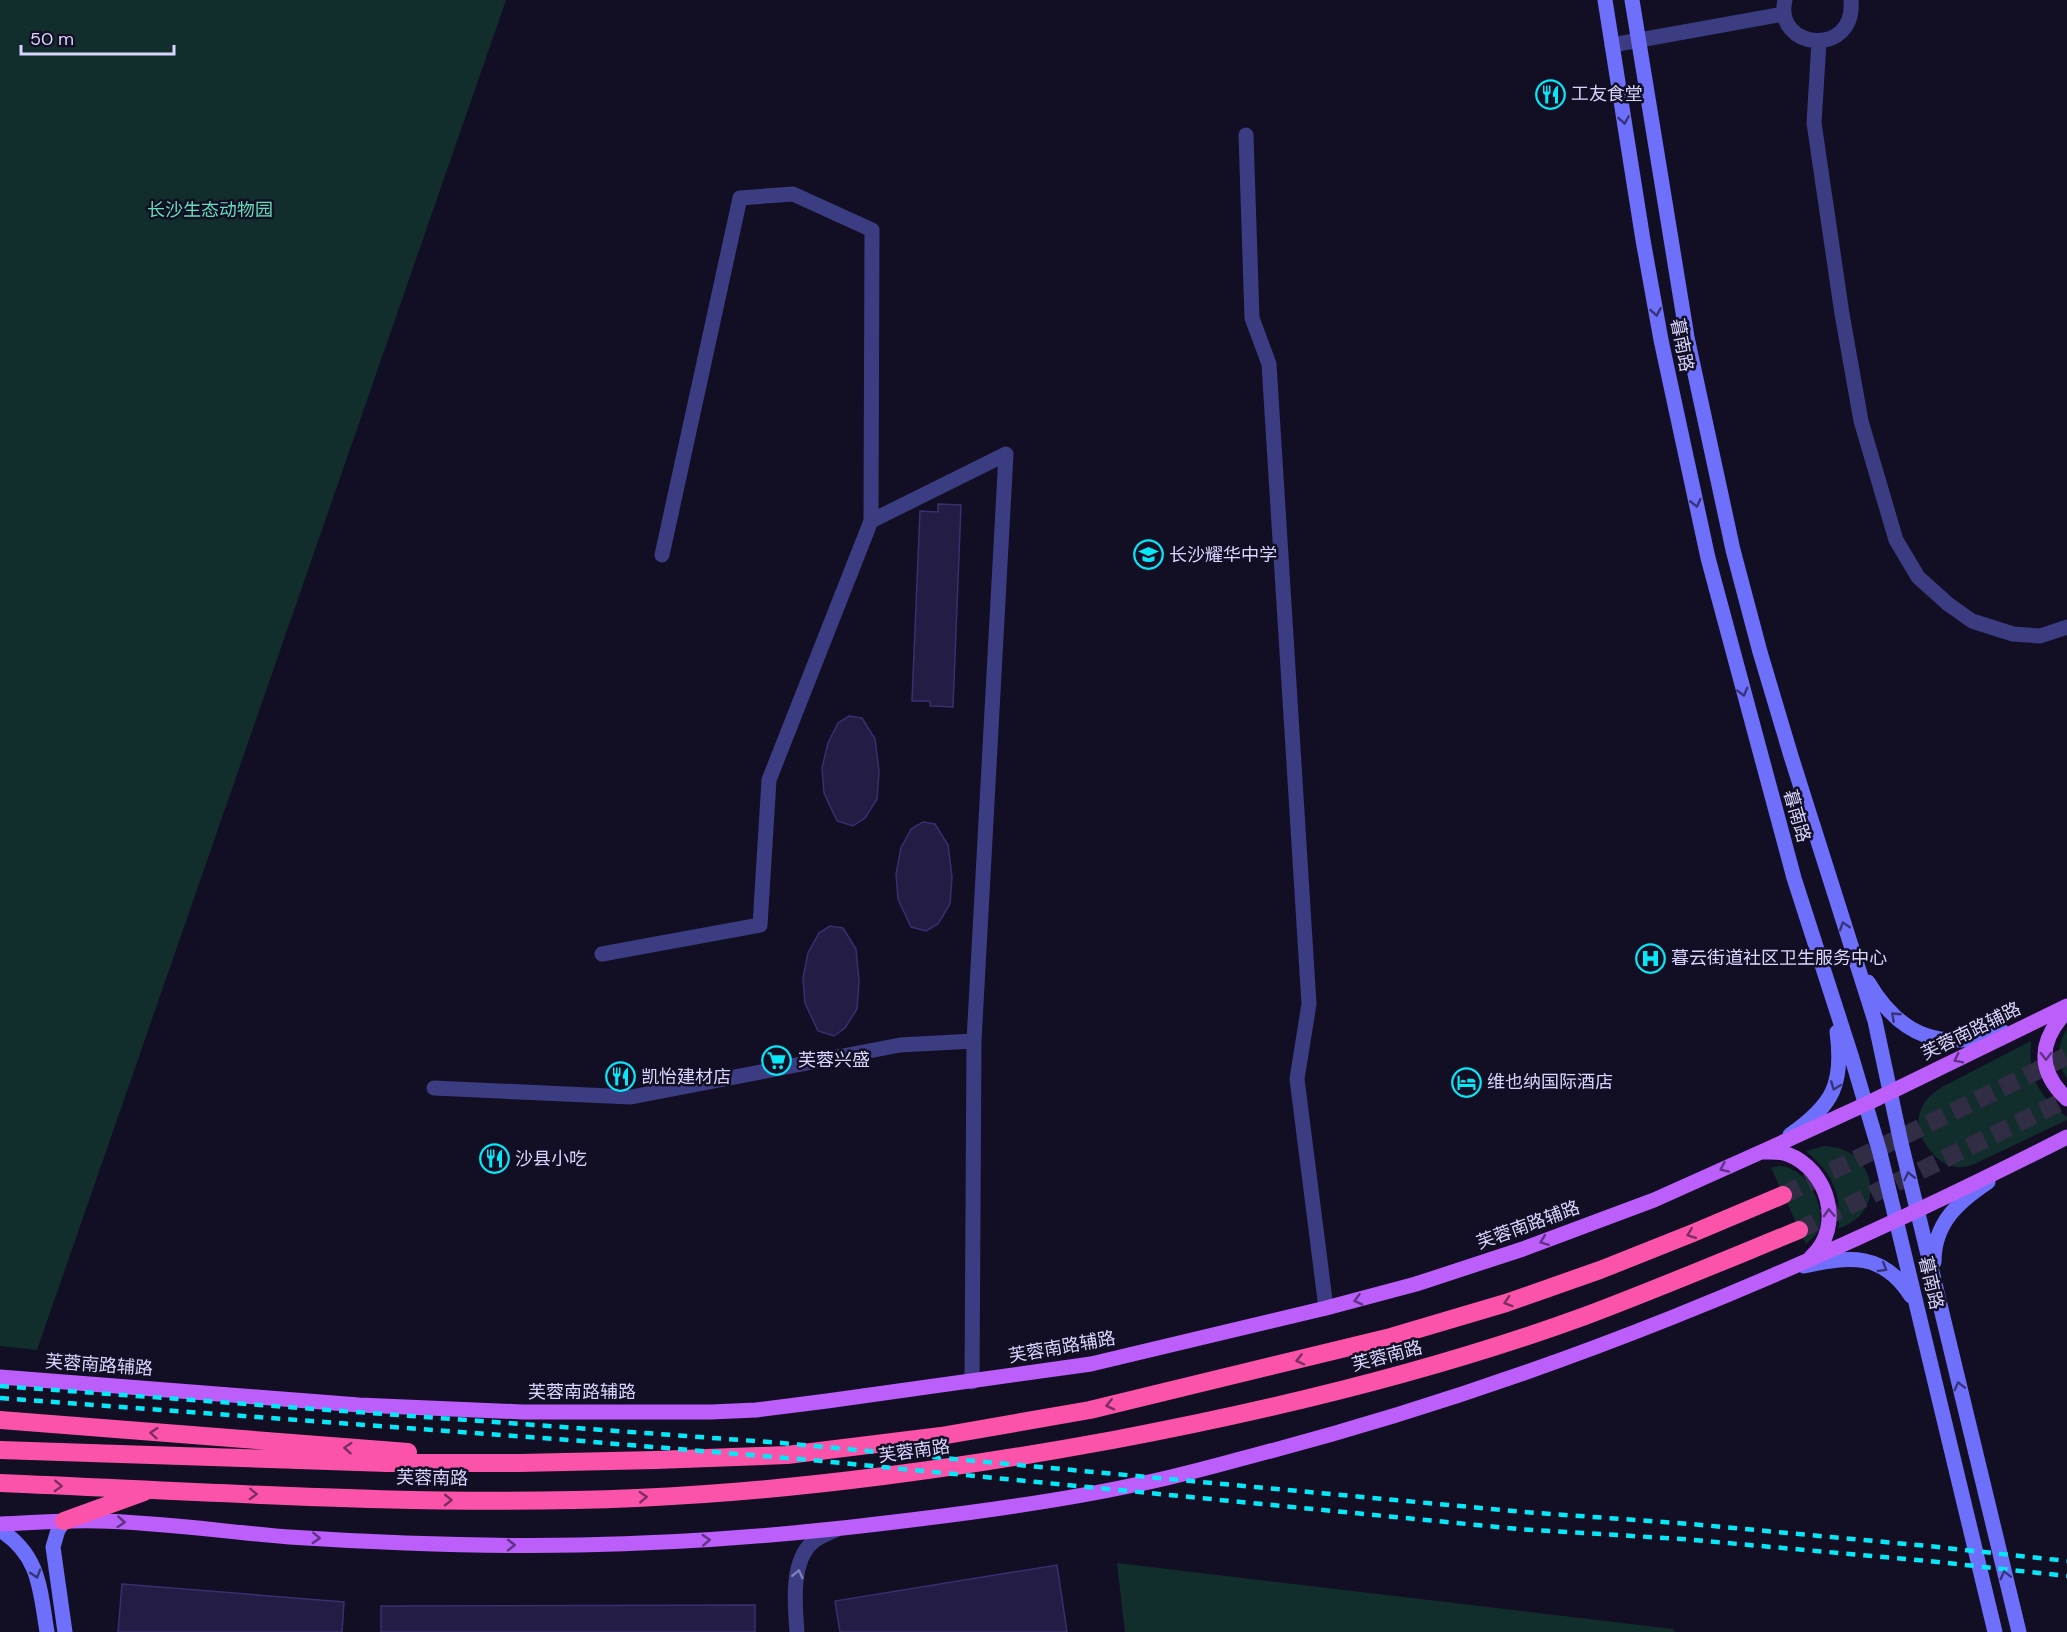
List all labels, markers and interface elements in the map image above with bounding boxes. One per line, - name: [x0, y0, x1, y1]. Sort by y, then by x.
- scale bar: [21, 18, 174, 56]
- text: 50 m: [30, 27, 74, 51]
- restaurant icon: 工友食堂: [1534, 78, 1566, 110]
- place label: 工友食堂: [1571, 82, 1643, 106]
- one-way arrow: [1618, 115, 1630, 125]
- park label: 长沙生态动物园: [147, 198, 273, 222]
- one-way arrow: [1649, 307, 1662, 317]
- street label: 暮南路: [1665, 316, 1699, 374]
- one-way arrow: [1688, 498, 1701, 508]
- school or university icon: 长沙耀华中学: [1132, 539, 1164, 571]
- place label: 长沙耀华中学: [1169, 543, 1277, 567]
- one-way arrow: [1736, 686, 1748, 697]
- street label: 暮南路: [1778, 787, 1816, 845]
- one-way arrow: [1839, 921, 1851, 932]
- hospital icon: 暮云街道社区卫生服务中心: [1634, 942, 1666, 974]
- place label: 暮云街道社区卫生服务中心: [1671, 946, 1887, 970]
- street label: 芙蓉南路辅路: [1917, 997, 2025, 1065]
- one-way arrow: [1891, 1013, 1902, 1024]
- supermarket icon: 芙蓉兴盛: [761, 1044, 793, 1076]
- place label: 芙蓉兴盛: [798, 1048, 870, 1072]
- one-way arrow: [2040, 1051, 2052, 1060]
- one-way arrow: [1953, 1052, 1964, 1063]
- restaurant icon: 凯怡建材店: [604, 1061, 636, 1093]
- place label: 凯怡建材店: [641, 1065, 731, 1089]
- hotel icon: 维也纳国际酒店: [1450, 1066, 1482, 1098]
- place label: 维也纳国际酒店: [1487, 1070, 1613, 1094]
- one-way arrow: [1829, 1080, 1842, 1091]
- restaurant icon: 沙县小吃: [478, 1143, 510, 1175]
- place label: 沙县小吃: [515, 1147, 587, 1171]
- one-way arrow: [1720, 1161, 1731, 1173]
- one-way arrow: [1903, 1171, 1916, 1181]
- street label: 芙蓉南路辅路: [1473, 1195, 1583, 1255]
- one-way arrow: [1823, 1208, 1835, 1217]
- one-way arrow: [1686, 1227, 1697, 1239]
- one-way arrow: [1539, 1234, 1549, 1247]
- street label: 暮南路: [1913, 1254, 1949, 1312]
- one-way arrow: [1877, 1261, 1887, 1272]
- one-way arrow: [1353, 1293, 1363, 1305]
- one-way arrow: [1503, 1294, 1514, 1307]
- street label: 芙蓉南路辅路: [1007, 1326, 1117, 1368]
- street label: 芙蓉南路: [1349, 1335, 1425, 1377]
- street label: 芙蓉南路辅路: [44, 1349, 154, 1381]
- one-way arrow: [1295, 1353, 1306, 1365]
- street label: 芙蓉南路辅路: [528, 1380, 636, 1404]
- one-way arrow: [1954, 1381, 1967, 1391]
- one-way arrow: [1105, 1398, 1115, 1411]
- one-way arrow: [149, 1427, 158, 1440]
- street label: 芙蓉南路: [877, 1434, 951, 1468]
- one-way arrow: [344, 1442, 353, 1455]
- street label: 芙蓉南路: [396, 1465, 468, 1491]
- one-way arrow: [54, 1479, 63, 1492]
- one-way arrow: [249, 1487, 258, 1500]
- one-way arrow: [639, 1491, 648, 1504]
- one-way arrow: [444, 1493, 453, 1506]
- one-way arrow: [117, 1516, 126, 1529]
- one-way arrow: [311, 1531, 320, 1544]
- one-way arrow: [701, 1534, 710, 1547]
- one-way arrow: [506, 1539, 515, 1551]
- one-way arrow: [29, 1568, 41, 1579]
- one-way arrow: [791, 1569, 804, 1579]
- one-way arrow: [1999, 1570, 2012, 1580]

